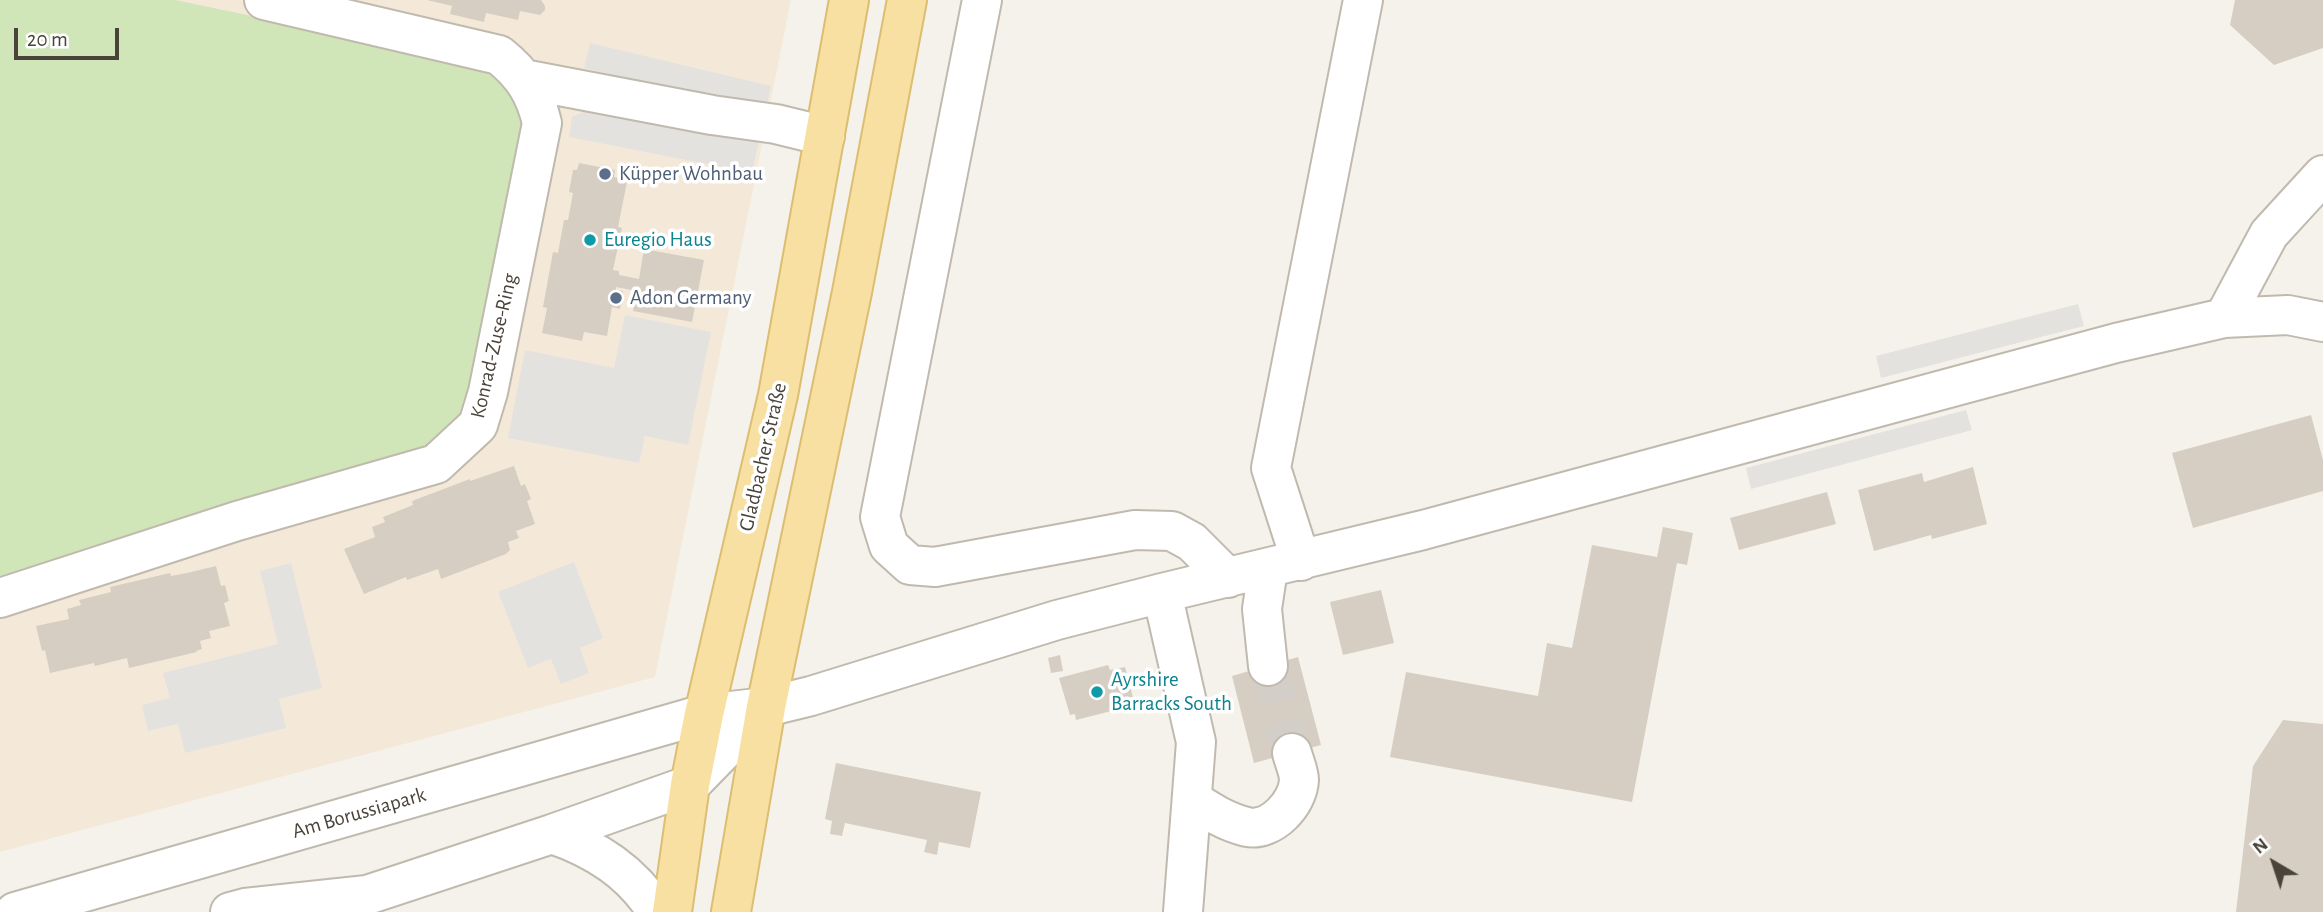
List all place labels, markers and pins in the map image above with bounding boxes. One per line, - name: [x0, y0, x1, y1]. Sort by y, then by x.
- place label: Küpper Wohnbau: [619, 161, 763, 187]
- marker: Küpper Wohnbau: [597, 166, 613, 182]
- place label: Euregio Haus: [604, 227, 712, 253]
- marker: Euregio Haus: [582, 232, 598, 248]
- place label: Adon Germany: [630, 285, 751, 311]
- marker: Adon Germany: [608, 290, 624, 306]
- place label: Ayrshire Barracks South: [1111, 667, 1232, 717]
- marker: Ayrshire Barracks South: [1089, 684, 1105, 700]

